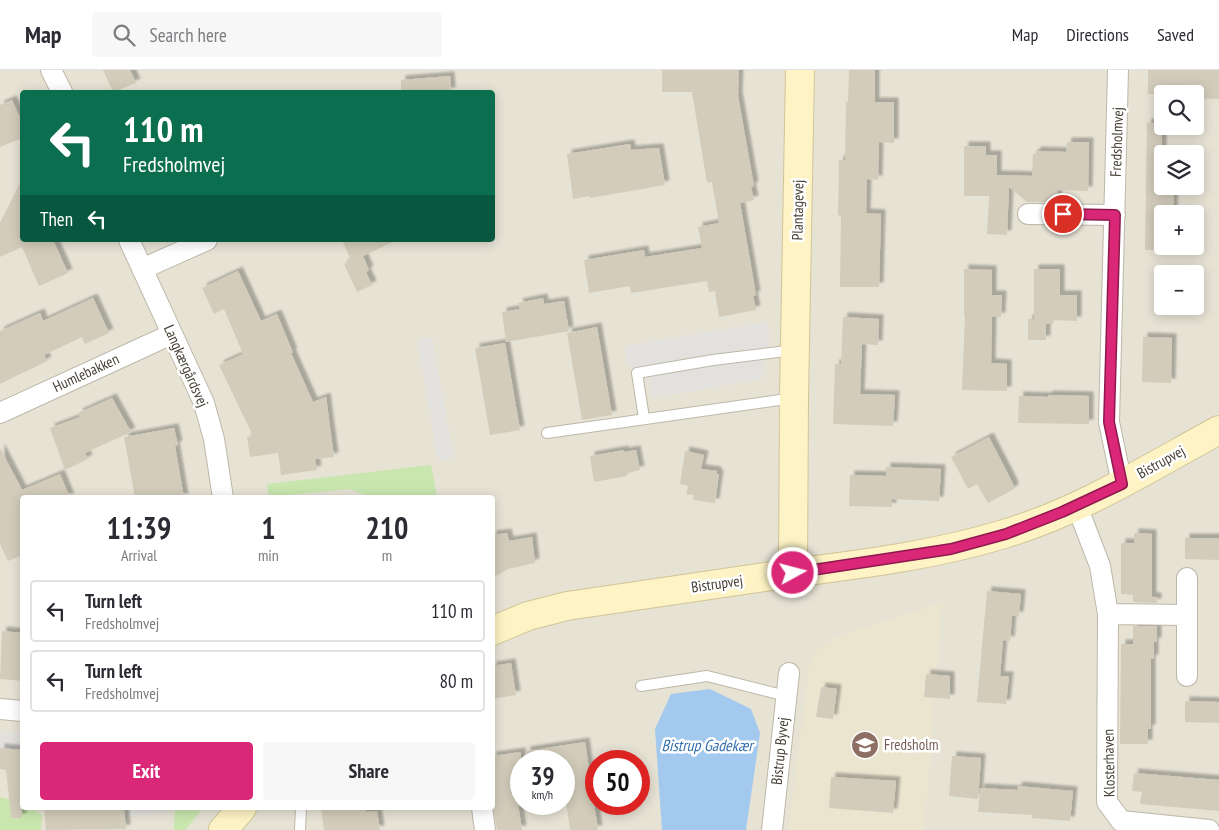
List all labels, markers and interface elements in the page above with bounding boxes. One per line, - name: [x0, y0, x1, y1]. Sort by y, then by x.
- search box: [92, 12, 442, 57]
- text: Map: [25, 19, 62, 50]
- icon: search: [110, 21, 138, 49]
- text: Search here: [150, 23, 227, 47]
- text: Map: [1012, 23, 1038, 46]
- text: Directions: [1066, 23, 1129, 46]
- text: Saved: [1157, 23, 1194, 46]
- map controls: [1154, 85, 1204, 315]
- button: search: [1154, 85, 1204, 135]
- text: 110 m: [123, 106, 204, 152]
- street label: Fredsholmvej: [1106, 107, 1127, 177]
- icon: left: [40, 110, 105, 175]
- button: layers: [1154, 145, 1204, 195]
- text: Fredsholmvej: [123, 150, 225, 178]
- street label: Plantagevej: [787, 180, 808, 240]
- pin: [1042, 193, 1084, 235]
- icon: arrive: [1049, 200, 1077, 228]
- icon: left: [83, 205, 111, 233]
- button: +: [1154, 205, 1204, 255]
- text: Then: [40, 207, 73, 231]
- button: −: [1154, 265, 1204, 315]
- street label: Langkærgårdsvej: [160, 322, 213, 410]
- street label: Humlebakken: [50, 349, 122, 396]
- street label: Bistrupvej: [1134, 441, 1188, 482]
- text: 11:39: [107, 508, 171, 547]
- text: 1: [261, 508, 276, 547]
- text: 210: [365, 508, 408, 547]
- text: Arrival: [121, 545, 157, 565]
- text: min: [258, 545, 279, 565]
- text: m: [382, 545, 392, 565]
- position arrow: [766, 546, 818, 598]
- street label: Bistrupvej: [690, 570, 744, 597]
- text: Turn left: [85, 589, 142, 613]
- icon: left: [42, 597, 70, 625]
- text: 110 m: [431, 599, 473, 623]
- text: Fredsholmvej: [85, 613, 159, 633]
- text: Turn left: [85, 659, 142, 683]
- icon: left: [42, 667, 70, 695]
- text: 80 m: [440, 669, 473, 693]
- text: Fredsholmvej: [85, 683, 159, 703]
- street label: Bistrup Byvej: [767, 716, 793, 786]
- street label: Klosterhaven: [1098, 729, 1119, 797]
- school or university icon: Fredsholm: [850, 730, 880, 760]
- water label: Bistrup Gadekær: [661, 735, 755, 755]
- place label: Fredsholm: [884, 735, 938, 754]
- button: Exit: [40, 742, 253, 800]
- button: Share: [263, 742, 475, 800]
- speed limit sign: 50: [585, 750, 650, 815]
- text: 39: [531, 760, 554, 792]
- text: km/h: [532, 787, 553, 802]

